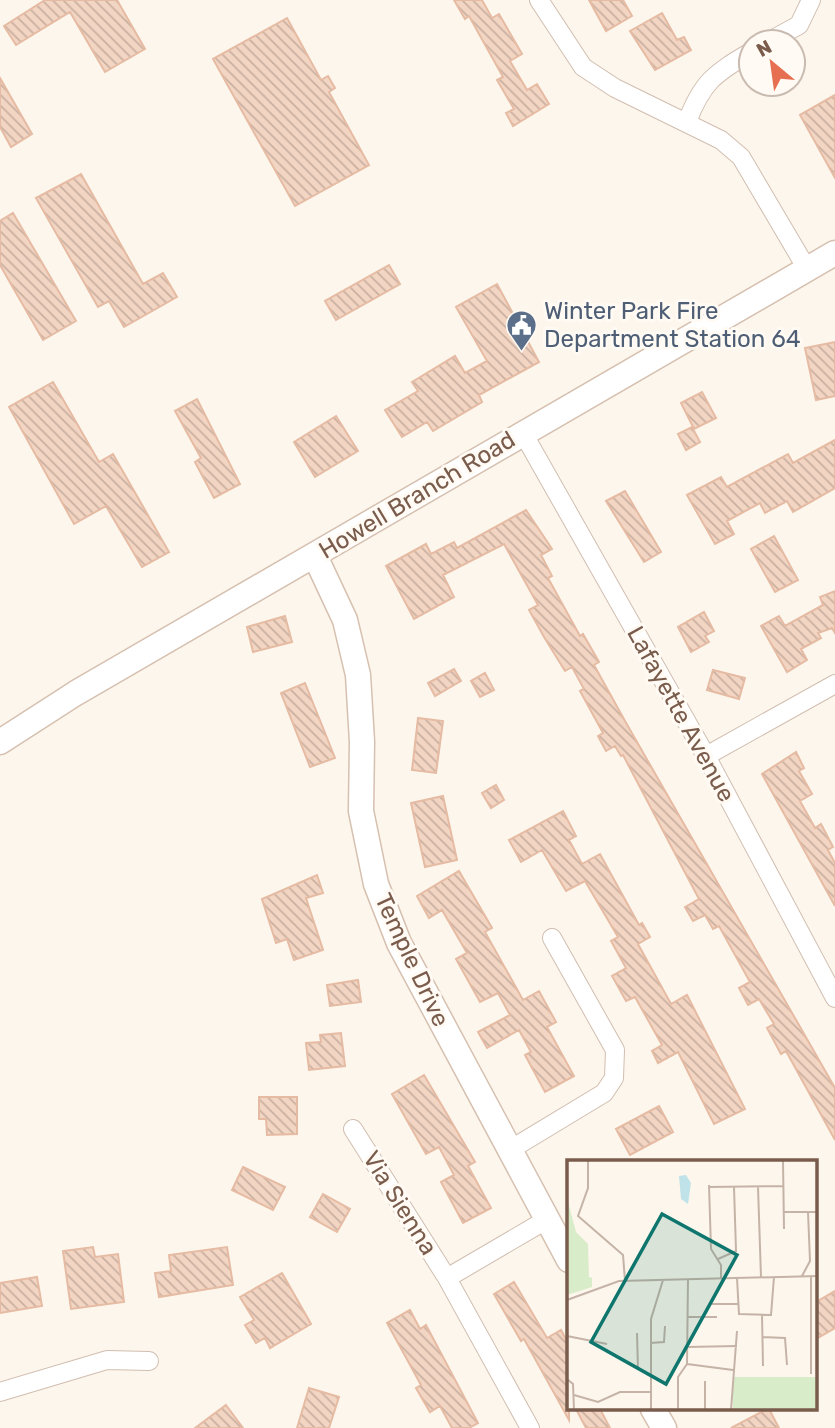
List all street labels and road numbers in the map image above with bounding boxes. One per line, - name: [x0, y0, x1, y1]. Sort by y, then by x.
- street label: Howell Branch Road: [314, 425, 520, 565]
- street label: Lafayette Avenue: [621, 621, 741, 807]
- street label: Temple Drive: [369, 889, 455, 1031]
- street label: Via Sienna: [357, 1146, 443, 1260]

